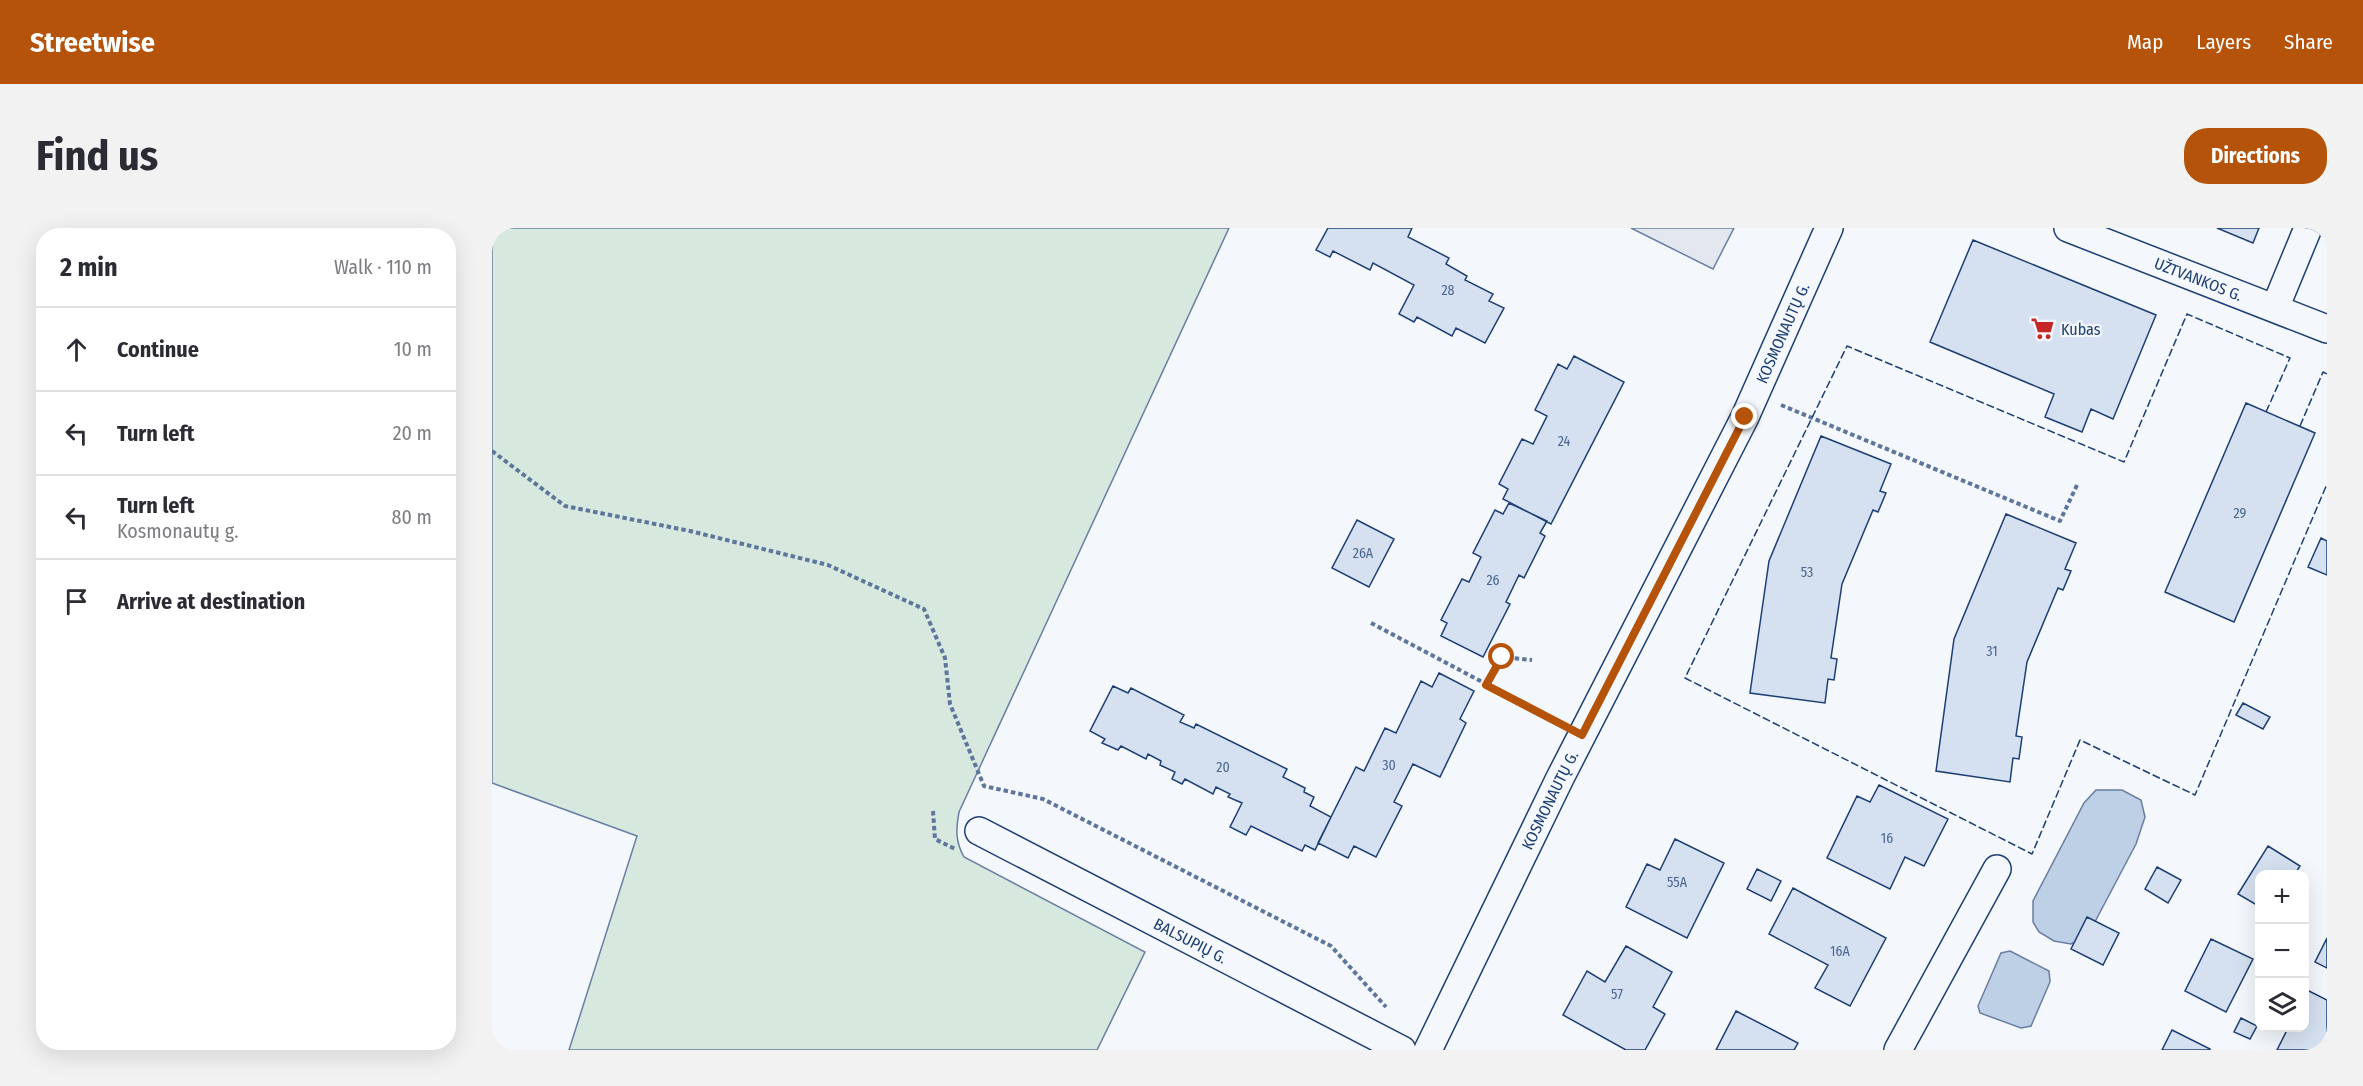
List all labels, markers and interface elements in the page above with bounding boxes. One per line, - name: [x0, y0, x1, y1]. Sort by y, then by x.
- text: Streetwise: [30, 26, 155, 59]
- text: Map: [2127, 29, 2163, 55]
- text: Layers: [2196, 29, 2251, 55]
- text: Share: [2284, 29, 2333, 55]
- button: Directions: [2184, 128, 2327, 184]
- text: Find us: [36, 131, 158, 181]
- text: 2 min: [60, 252, 118, 283]
- street label: UŽTVANKOS G.: [2152, 253, 2245, 305]
- text: Walk · 110 m: [334, 255, 432, 279]
- street label: KOSMONAUTŲ G.: [1752, 280, 1813, 386]
- house number: 28: [1441, 282, 1455, 299]
- supermarket icon: Kubas: [2030, 316, 2056, 342]
- place label: Kubas: [2061, 320, 2101, 339]
- icon: ahead: [60, 333, 93, 366]
- text: Continue: [117, 336, 199, 363]
- text: 10 m: [394, 337, 432, 361]
- route end: [1731, 403, 1757, 429]
- icon: left: [60, 417, 93, 450]
- text: Turn left: [117, 420, 195, 447]
- text: 20 m: [393, 421, 432, 445]
- house number: 24: [1558, 433, 1571, 450]
- text: Turn left: [117, 492, 195, 519]
- icon: left: [60, 501, 93, 534]
- text: 80 m: [392, 505, 432, 529]
- house number: 29: [2234, 505, 2247, 522]
- text: Kosmonautų g.: [117, 519, 238, 543]
- house number: 26A: [1353, 545, 1374, 562]
- house number: 53: [1801, 564, 1813, 581]
- house number: 26: [1486, 572, 1500, 589]
- icon: arrive: [60, 585, 93, 618]
- text: Arrive at destination: [117, 588, 305, 615]
- route start: [1488, 643, 1514, 669]
- house number: 31: [1986, 643, 1998, 660]
- street label: KOSMONAUTŲ G.: [1517, 747, 1582, 853]
- house number: 30: [1382, 757, 1396, 774]
- house number: 20: [1216, 759, 1230, 776]
- house number: 16: [1881, 830, 1893, 847]
- map controls: [2255, 870, 2309, 1032]
- button: +: [2255, 870, 2309, 924]
- house number: 55A: [1667, 874, 1688, 891]
- street label: BALSUPIŲ G.: [1151, 914, 1230, 967]
- button: −: [2255, 924, 2309, 978]
- house number: 16A: [1830, 943, 1851, 960]
- button: layers: [2255, 978, 2309, 1032]
- house number: 57: [1611, 986, 1623, 1003]

